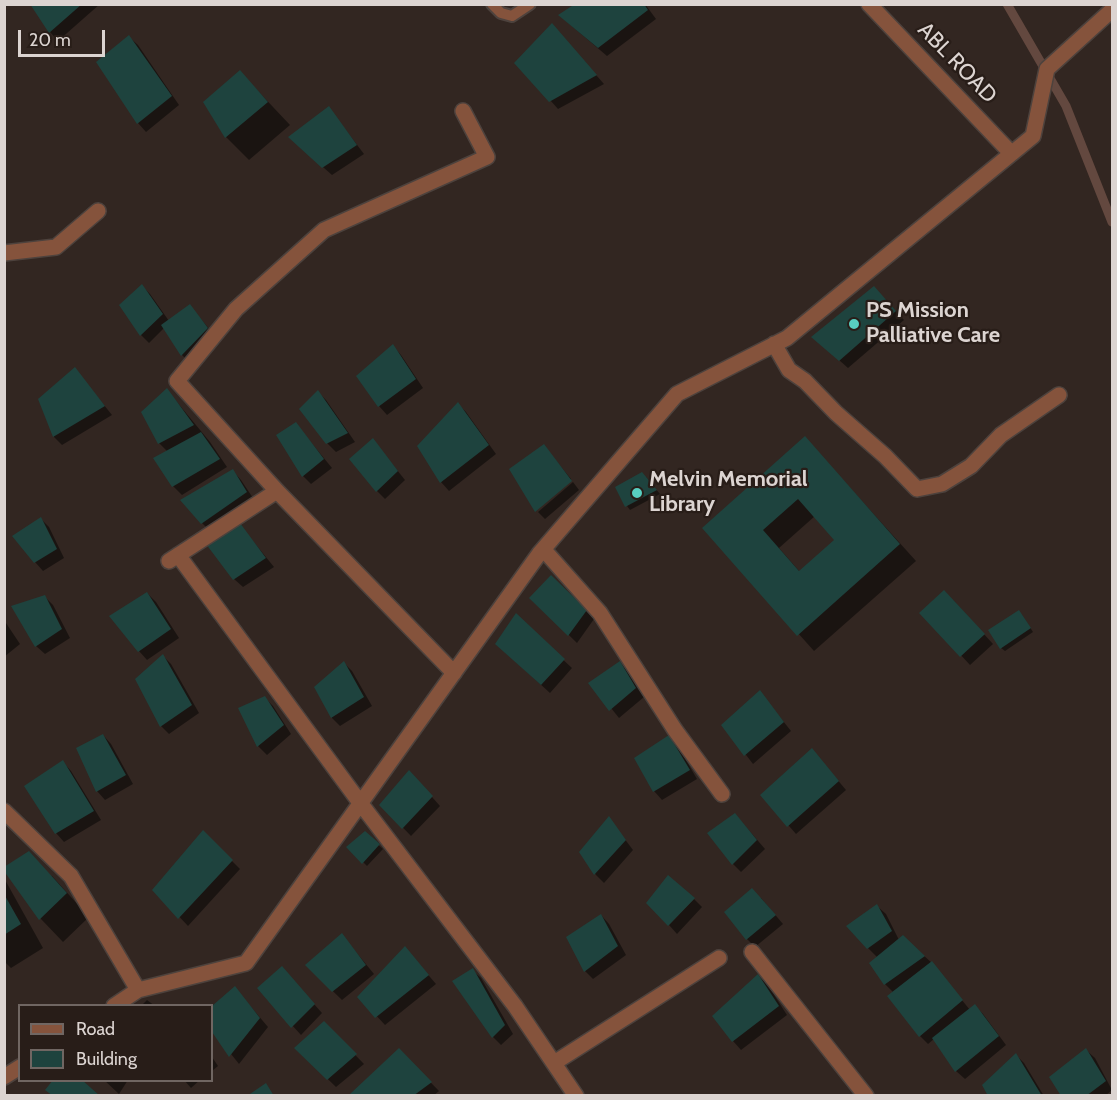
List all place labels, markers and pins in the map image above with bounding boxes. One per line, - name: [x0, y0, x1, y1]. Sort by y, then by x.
- place label: PS Mission Palliative Care: [866, 298, 1000, 350]
- marker: PS Mission Palliative Care: [847, 317, 861, 331]
- place label: Melvin Memorial Library: [649, 467, 808, 518]
- marker: Melvin Memorial Library: [630, 486, 644, 500]

